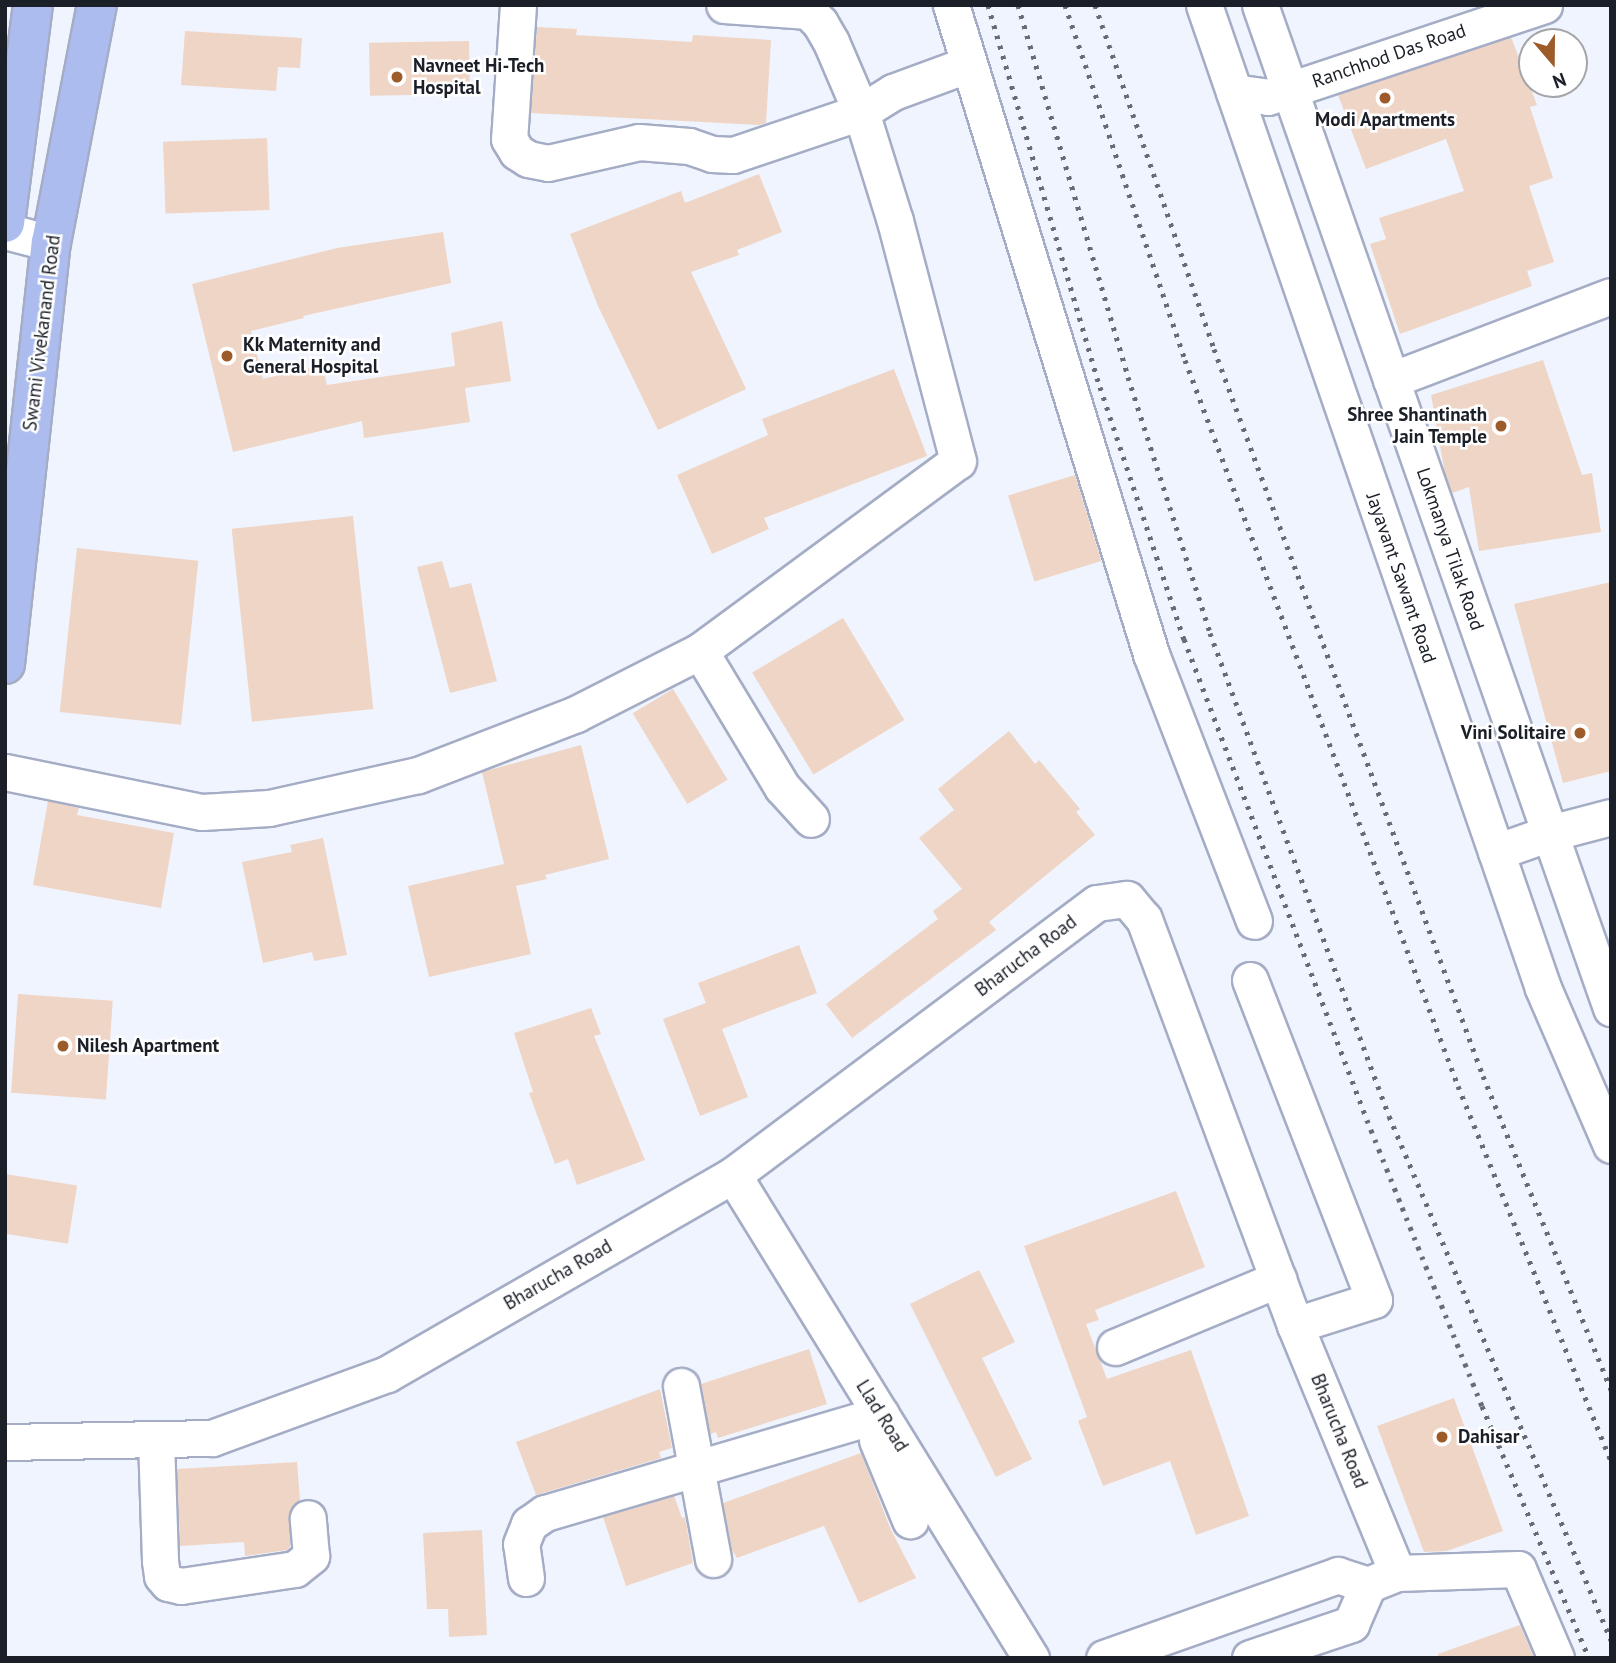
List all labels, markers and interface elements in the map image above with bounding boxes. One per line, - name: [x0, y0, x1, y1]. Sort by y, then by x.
- street label: Ranchhod Das Road: [1309, 19, 1469, 93]
- north arrow: [1518, 28, 1588, 98]
- place label: Navneet Hi-Tech Hospital: [413, 55, 544, 99]
- marker: Navneet Hi-Tech Hospital: [387, 67, 407, 87]
- text: N: [1550, 67, 1569, 94]
- marker: Modi Apartments: [1377, 90, 1393, 106]
- place label: Modi Apartments: [1315, 109, 1455, 131]
- street label: Swami Vivekanand Road: [19, 233, 65, 433]
- place label: Kk Maternity and General Hospital: [243, 334, 382, 378]
- marker: Kk Maternity and General Hospital: [217, 346, 237, 366]
- place label: Shree Shantinath Jain Temple: [1347, 404, 1487, 448]
- marker: Shree Shantinath Jain Temple: [1493, 418, 1509, 434]
- street label: Lokmanya Tilak Road: [1411, 464, 1489, 634]
- street label: Jayavant Sawant Road: [1361, 490, 1441, 666]
- place label: Vini Solitaire: [1461, 722, 1566, 744]
- marker: Vini Solitaire: [1572, 725, 1588, 741]
- street label: Bharucha Road: [971, 910, 1081, 1002]
- place label: Nilesh Apartment: [77, 1035, 220, 1057]
- marker: Nilesh Apartment: [55, 1038, 71, 1054]
- street label: Bharucha Road: [500, 1235, 616, 1315]
- street label: Bharucha Road: [1306, 1370, 1372, 1492]
- street label: Llad Road: [851, 1376, 913, 1456]
- place label: Dahisar: [1458, 1426, 1519, 1448]
- marker: Dahisar: [1432, 1427, 1452, 1447]

